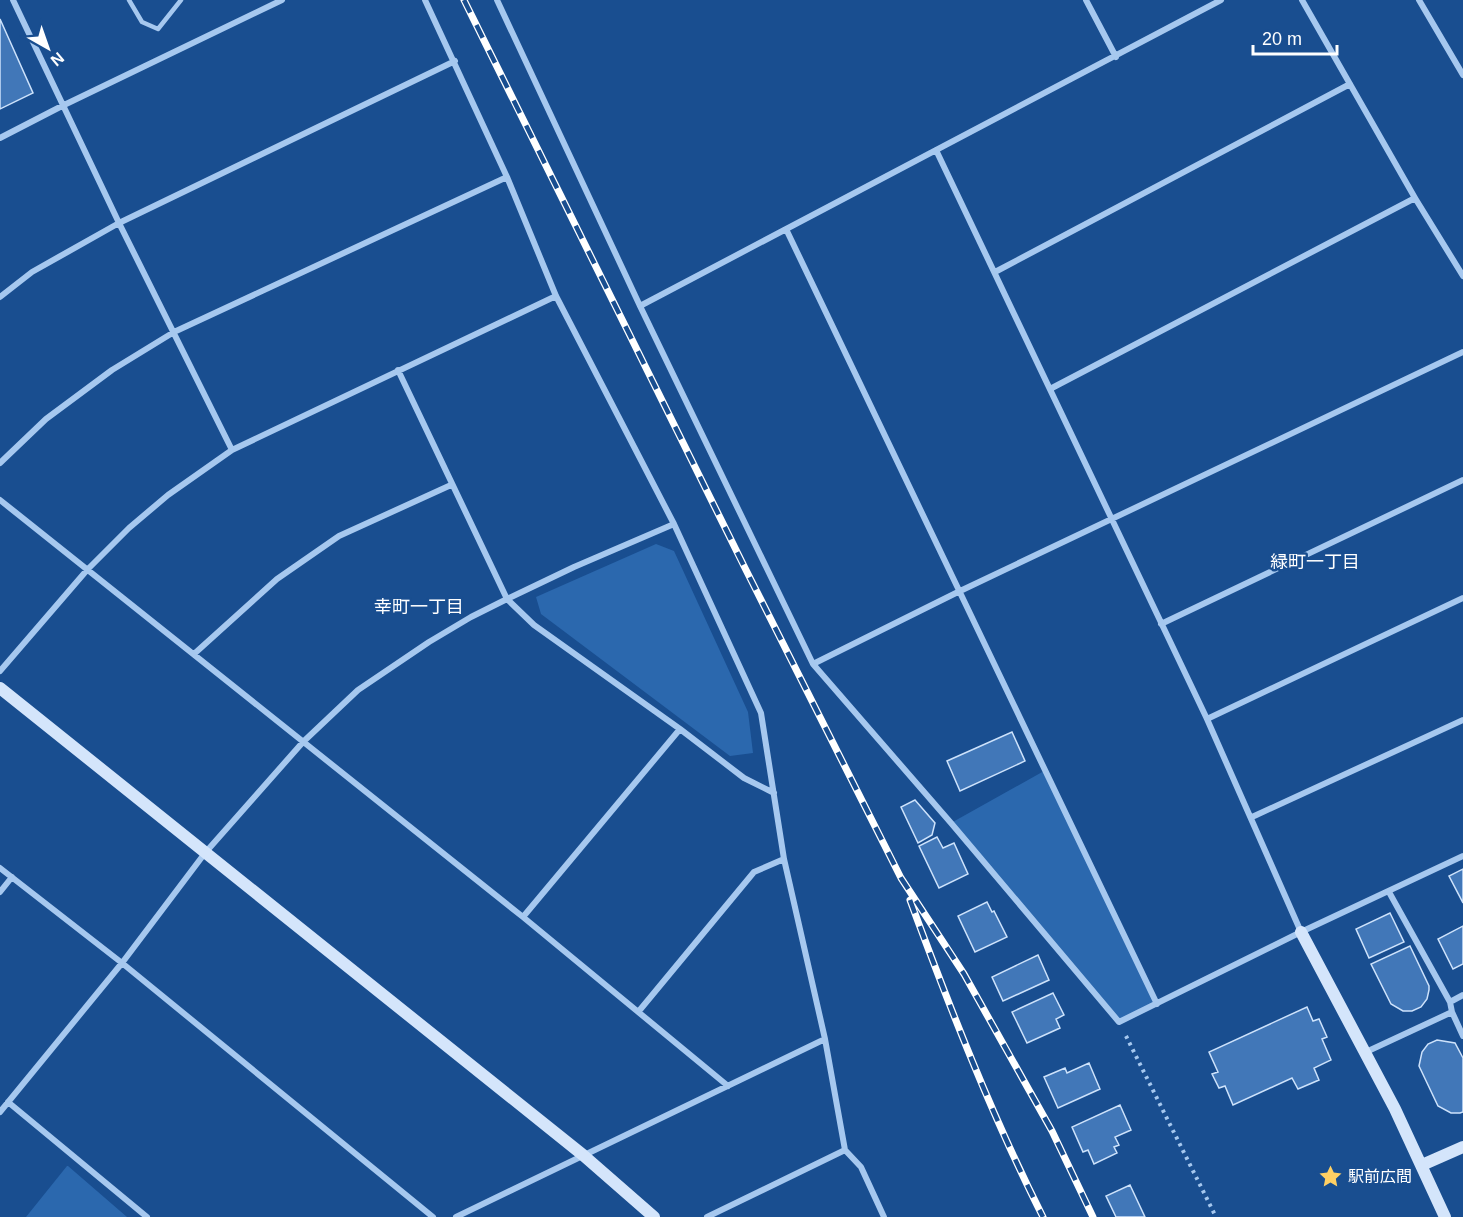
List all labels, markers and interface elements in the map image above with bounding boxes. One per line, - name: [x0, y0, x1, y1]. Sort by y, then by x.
- north arrow: [18, 18, 78, 78]
- scale bar: [1253, 18, 1337, 56]
- text: 20 m: [1262, 29, 1302, 49]
- text: N: [47, 49, 67, 69]
- district label: 緑町一丁目: [1270, 552, 1360, 572]
- district label: 幸町一丁目: [374, 597, 464, 617]
- place icon: 駅前広間: [1317, 1163, 1343, 1189]
- place label: 駅前広間: [1348, 1168, 1412, 1185]

